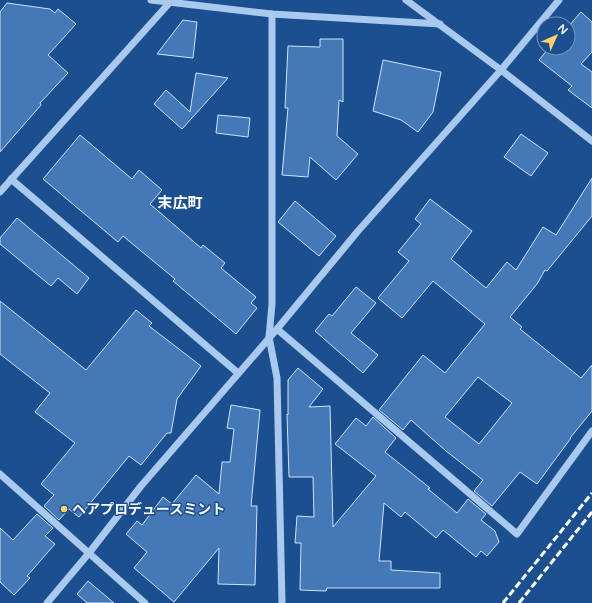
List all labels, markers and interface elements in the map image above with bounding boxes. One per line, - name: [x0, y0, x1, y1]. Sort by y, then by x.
- north arrow: [536, 16, 576, 56]
- text: N: [555, 22, 570, 37]
- district label: 末広町: [157, 194, 203, 212]
- place label: ヘアプロデュースミント: [72, 501, 225, 518]
- marker: ヘアプロデュースミント: [59, 504, 69, 514]

